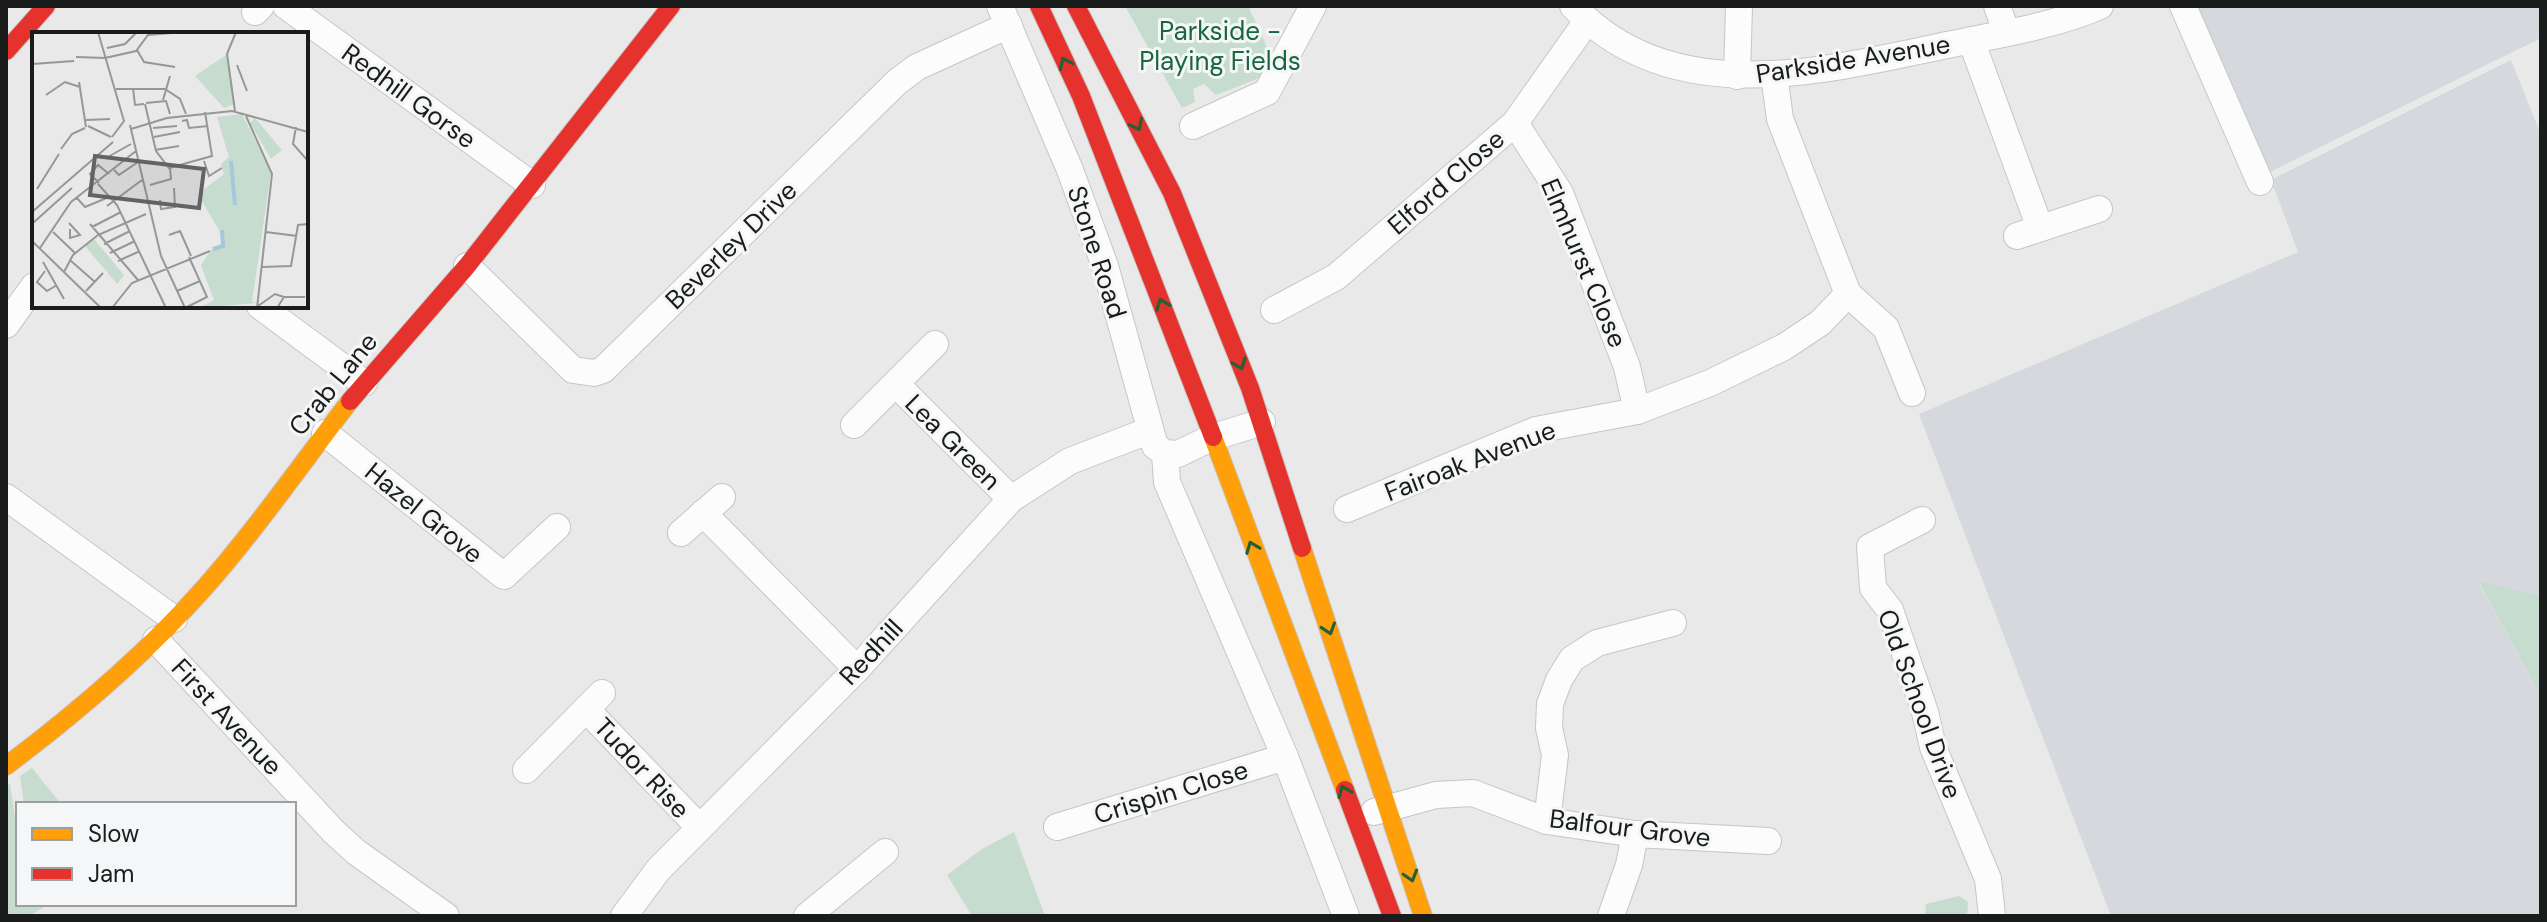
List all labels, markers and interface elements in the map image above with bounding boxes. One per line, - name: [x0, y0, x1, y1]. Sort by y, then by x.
- park label: Parkside - Playing Fields: [1139, 14, 1301, 78]
- street label: Parkside Avenue: [1753, 27, 1953, 91]
- inset map: [32, 32, 308, 308]
- street label: Redhill Gorse: [335, 36, 483, 156]
- one-way arrow: [1059, 56, 1075, 71]
- one-way arrow: [1128, 117, 1143, 132]
- street label: Elford Close: [1380, 122, 1512, 242]
- street label: Elmhurst Close: [1533, 173, 1635, 353]
- street label: Beverley Drive: [658, 174, 804, 316]
- street label: Stone Road: [1060, 181, 1134, 323]
- one-way arrow: [1155, 297, 1172, 311]
- street label: Crab Lane: [281, 325, 385, 443]
- one-way arrow: [1230, 356, 1247, 370]
- street label: Lea Green: [898, 387, 1008, 497]
- street label: Fairoak Avenue: [1380, 413, 1560, 509]
- street label: Hazel Grove: [358, 455, 490, 571]
- one-way arrow: [1245, 541, 1262, 555]
- street label: Old School Drive: [1870, 605, 1970, 803]
- street label: Redhill: [832, 612, 910, 692]
- one-way arrow: [1320, 621, 1336, 635]
- street label: First Avenue: [164, 651, 290, 783]
- street label: Tudor Rise: [587, 710, 697, 826]
- street label: Crispin Close: [1090, 752, 1252, 832]
- one-way arrow: [1338, 785, 1354, 799]
- street label: Balfour Grove: [1547, 801, 1713, 855]
- legend: [16, 802, 296, 906]
- text: Slow: [88, 818, 139, 849]
- text: Jam: [88, 858, 134, 889]
- one-way arrow: [1402, 869, 1418, 882]

